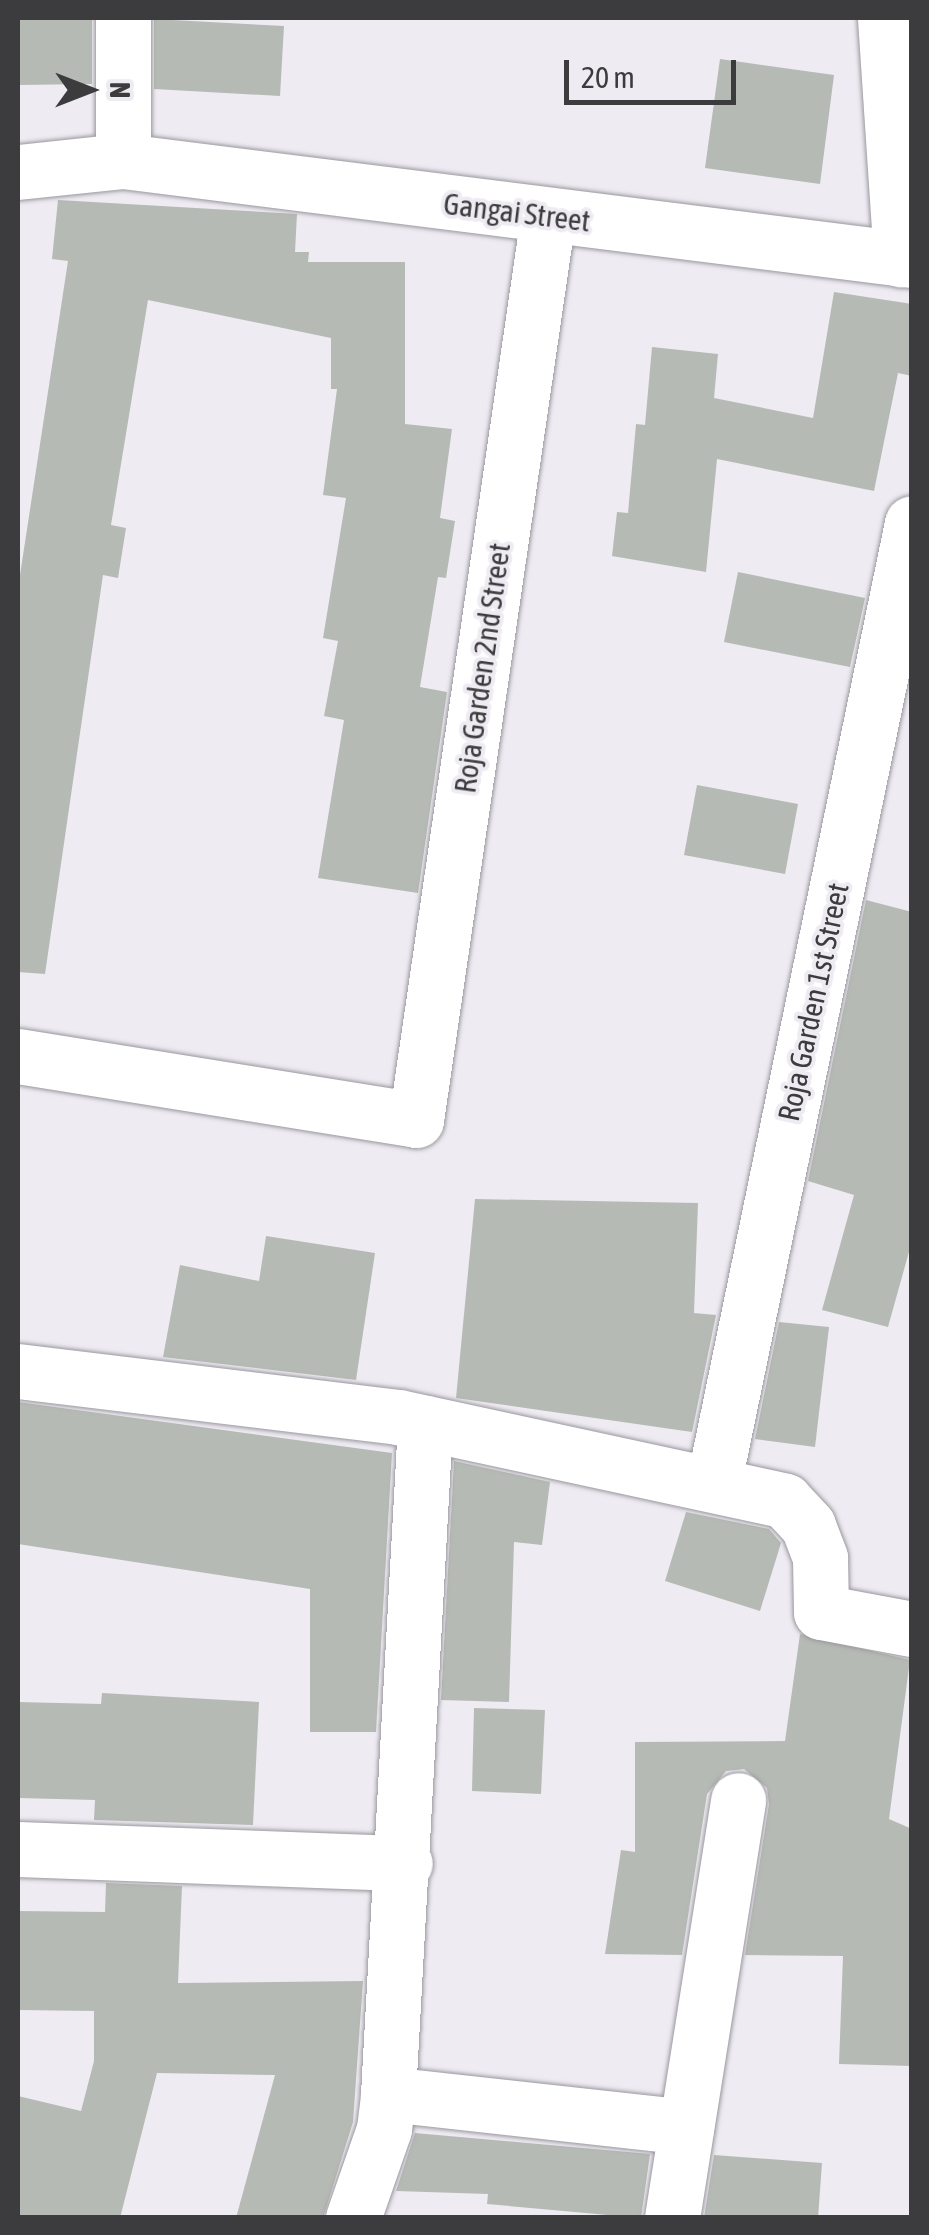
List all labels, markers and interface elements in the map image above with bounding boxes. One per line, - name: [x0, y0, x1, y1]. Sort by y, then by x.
- north arrow: [40, 40, 140, 140]
- scale bar: [569, 40, 742, 102]
- text: 20 m: [581, 60, 635, 94]
- text: N: [104, 82, 136, 98]
- street label: Gangai Street: [442, 185, 592, 239]
- street label: Roja Garden 2nd Street: [447, 541, 517, 795]
- street label: Roja Garden 1st Street: [770, 880, 856, 1124]

